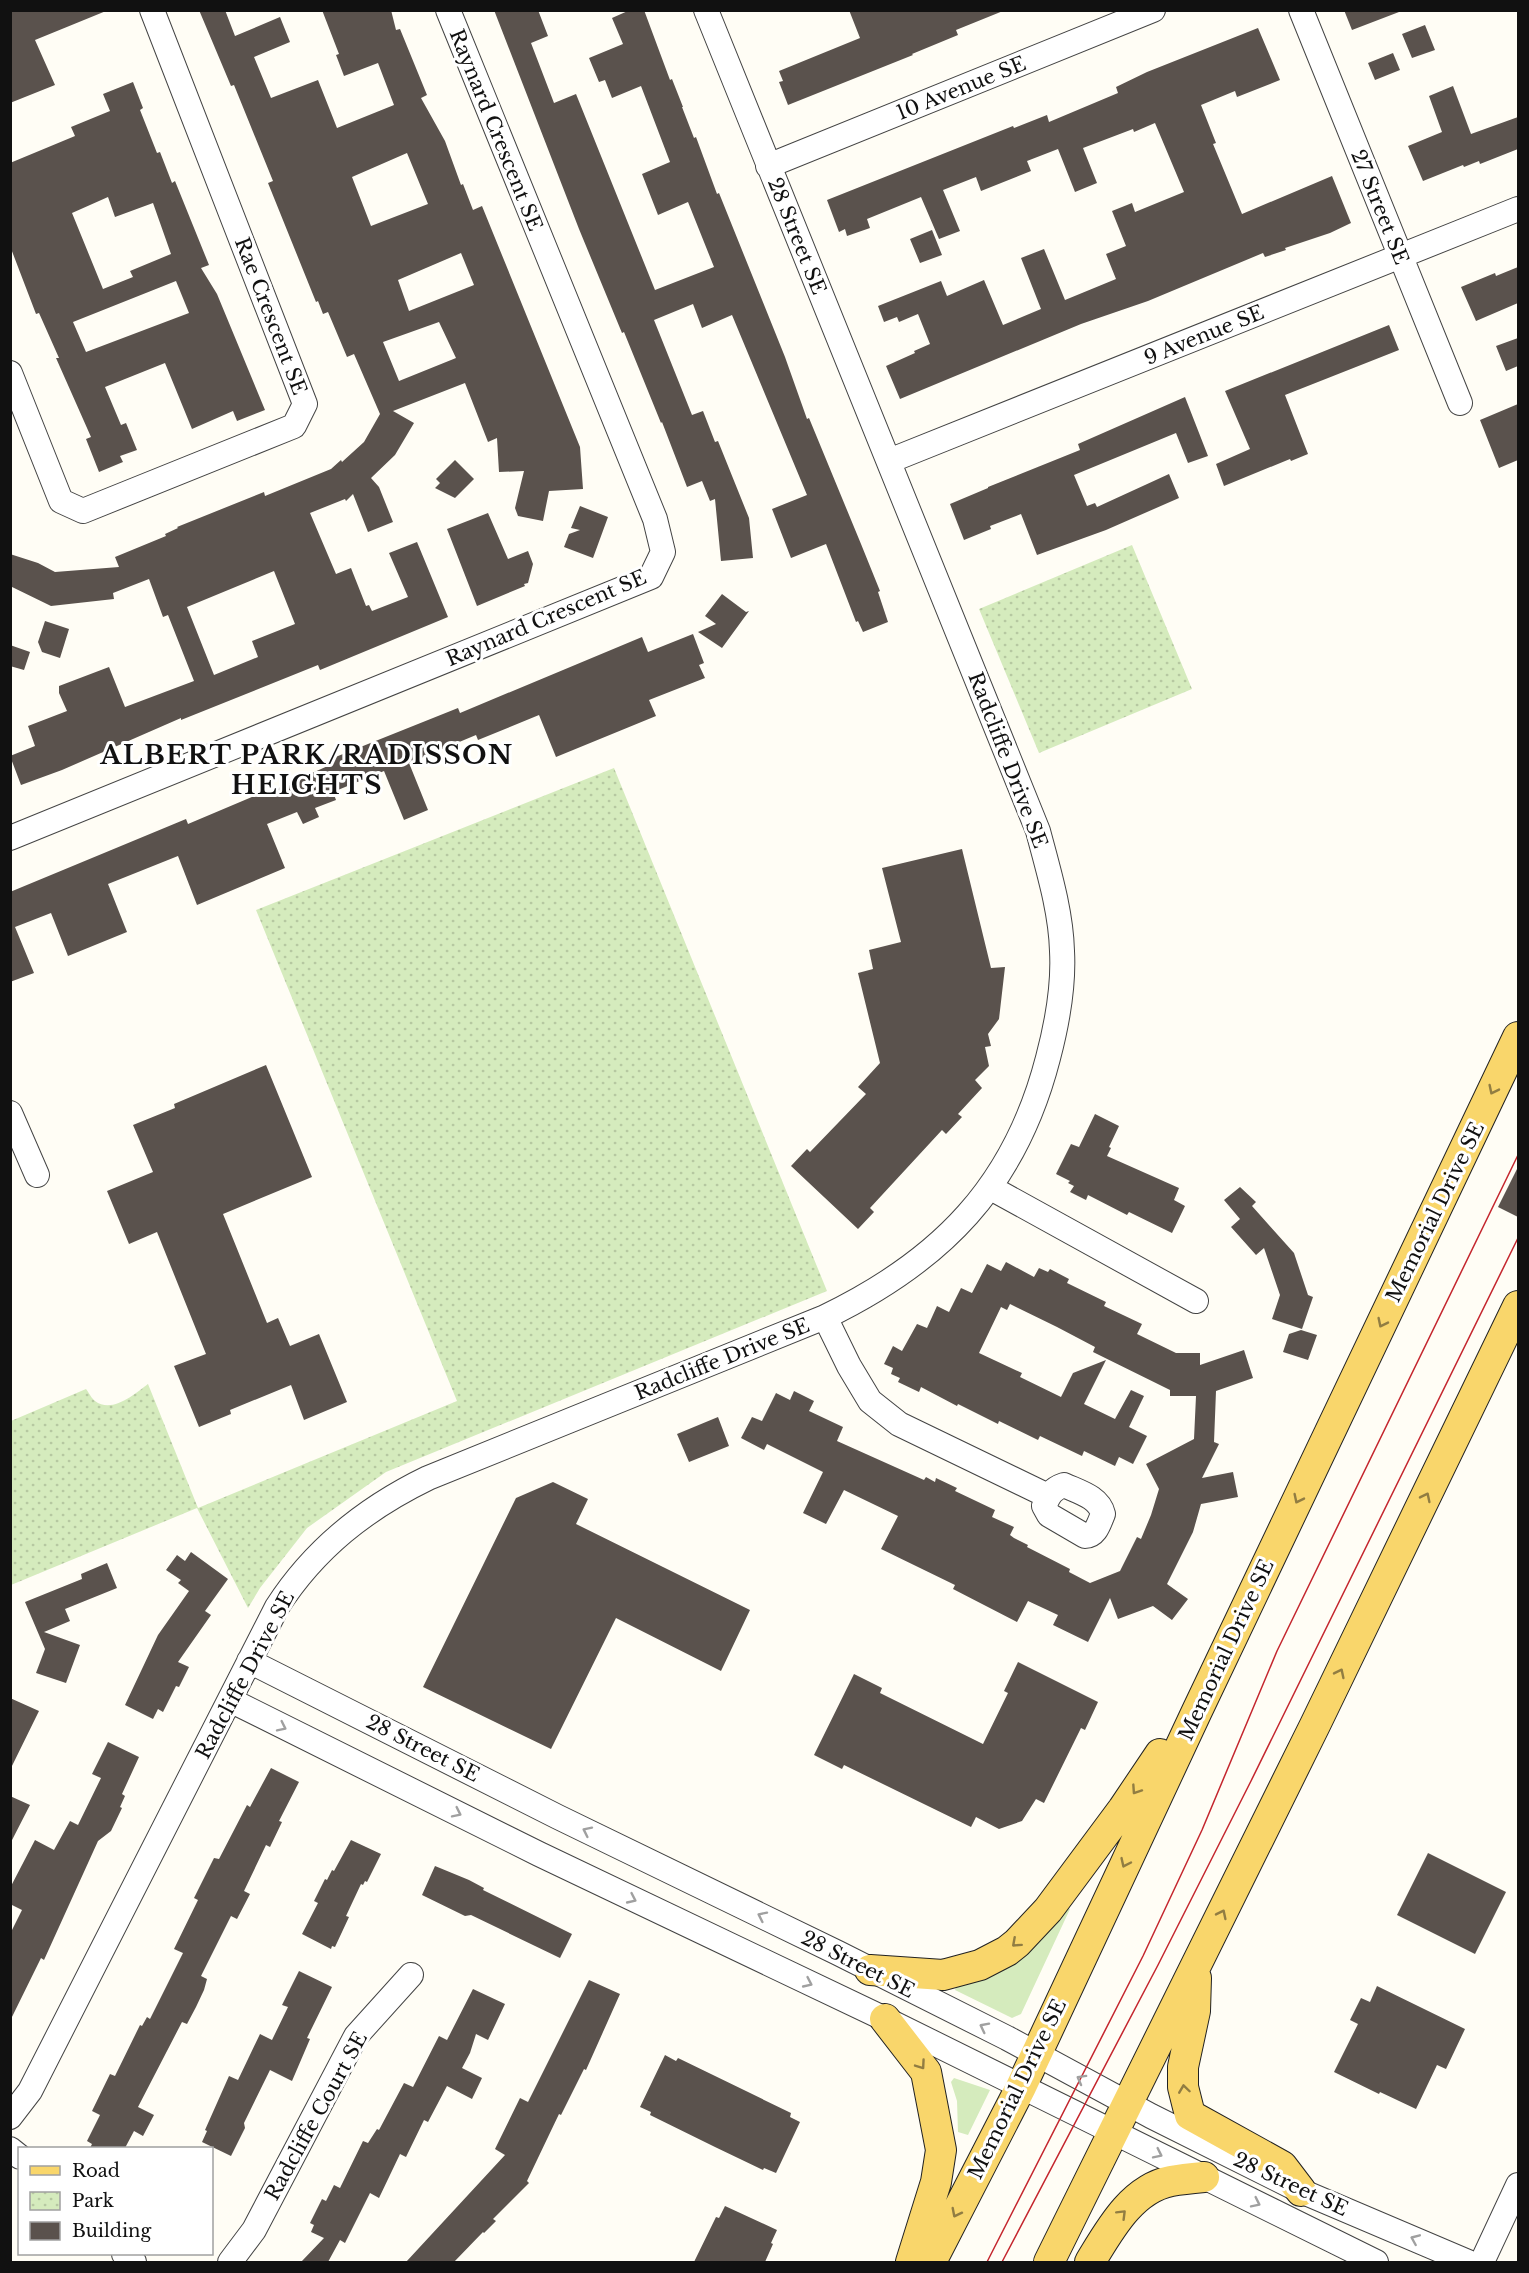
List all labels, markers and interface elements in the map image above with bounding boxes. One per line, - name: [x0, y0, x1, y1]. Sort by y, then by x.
- street label: Raynard Crescent SE: [445, 26, 547, 234]
- street label: 10 Avenue SE: [893, 51, 1029, 125]
- street label: 27 Street SE: [1346, 146, 1414, 268]
- street label: 28 Street SE: [763, 174, 831, 298]
- street label: Rae Crescent SE: [230, 234, 312, 398]
- street label: 9 Avenue SE: [1141, 300, 1267, 370]
- street label: Raynard Crescent SE: [442, 565, 650, 671]
- street label: Radcliffe Drive SE: [963, 669, 1053, 851]
- district label: ALBERT PARK/RADISSON HEIGHTS: [99, 739, 514, 801]
- one-way arrow: [1489, 1083, 1501, 1094]
- street label: Memorial Drive SE: [1381, 1118, 1489, 1306]
- street label: Radcliffe Drive SE: [631, 1313, 813, 1405]
- one-way arrow: [1378, 1316, 1390, 1327]
- one-way arrow: [1294, 1492, 1306, 1503]
- one-way arrow: [1418, 1493, 1430, 1504]
- street label: Memorial Drive SE: [1173, 1556, 1279, 1744]
- street label: Radcliffe Drive SE: [191, 1587, 299, 1763]
- one-way arrow: [1333, 1668, 1345, 1679]
- street label: 28 Street SE: [363, 1709, 483, 1787]
- one-way arrow: [276, 1719, 287, 1731]
- one-way arrow: [1132, 1783, 1143, 1794]
- one-way arrow: [451, 1806, 462, 1818]
- one-way arrow: [582, 1827, 593, 1839]
- one-way arrow: [1121, 1857, 1133, 1868]
- one-way arrow: [626, 1891, 637, 1903]
- one-way arrow: [1214, 1910, 1226, 1921]
- one-way arrow: [758, 1912, 769, 1923]
- street label: 28 Street SE: [798, 1925, 918, 2003]
- one-way arrow: [1012, 1936, 1023, 1947]
- one-way arrow: [802, 1975, 813, 1987]
- street label: Memorial Drive SE: [963, 1995, 1071, 2183]
- one-way arrow: [979, 2022, 990, 2034]
- street label: Radcliffe Court SE: [260, 2028, 372, 2204]
- one-way arrow: [914, 2059, 925, 2070]
- one-way arrow: [1077, 2075, 1087, 2086]
- one-way arrow: [1179, 2084, 1191, 2094]
- legend: [18, 2147, 213, 2255]
- one-way arrow: [1152, 2147, 1163, 2158]
- street label: 28 Street SE: [1230, 2147, 1352, 2221]
- text: Road: [72, 2160, 120, 2182]
- text: Park: [72, 2190, 114, 2212]
- one-way arrow: [1250, 2196, 1261, 2207]
- one-way arrow: [952, 2207, 963, 2218]
- one-way arrow: [1115, 2211, 1126, 2222]
- text: Building: [72, 2220, 151, 2242]
- one-way arrow: [1410, 2234, 1421, 2246]

